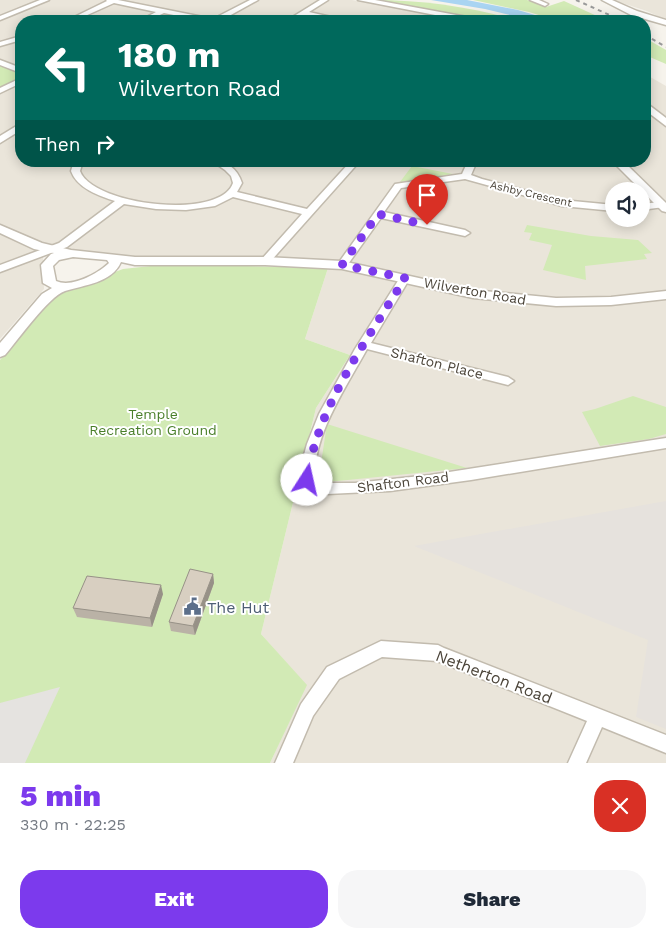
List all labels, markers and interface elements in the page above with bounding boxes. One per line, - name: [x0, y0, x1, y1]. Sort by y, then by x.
- text: 180 m: [118, 34, 221, 76]
- icon: left: [35, 35, 100, 100]
- text: Wilverton Road: [118, 76, 281, 101]
- icon: right: [91, 130, 119, 158]
- text: Then: [35, 133, 81, 156]
- pin: [406, 174, 448, 225]
- street label: Ashby Crescent: [489, 178, 574, 210]
- icon: arrive: [413, 181, 441, 209]
- map controls: [605, 182, 650, 227]
- button: sound: [605, 182, 650, 227]
- street label: Wilverton Road: [423, 274, 527, 308]
- street label: Shafton Place: [389, 344, 485, 382]
- park label: Temple Recreation Ground: [89, 406, 217, 438]
- position arrow: [280, 453, 332, 505]
- street label: Shafton Road: [356, 468, 450, 496]
- public building icon: The Hut: [183, 597, 203, 617]
- place label: The Hut: [207, 598, 269, 617]
- street label: Netherton Road: [433, 646, 555, 708]
- text: 5 min: [20, 778, 101, 813]
- button: close: [594, 780, 646, 832]
- text: 330 m · 22:25: [20, 815, 126, 834]
- button: Exit: [20, 870, 328, 928]
- button: Share: [338, 870, 646, 928]

